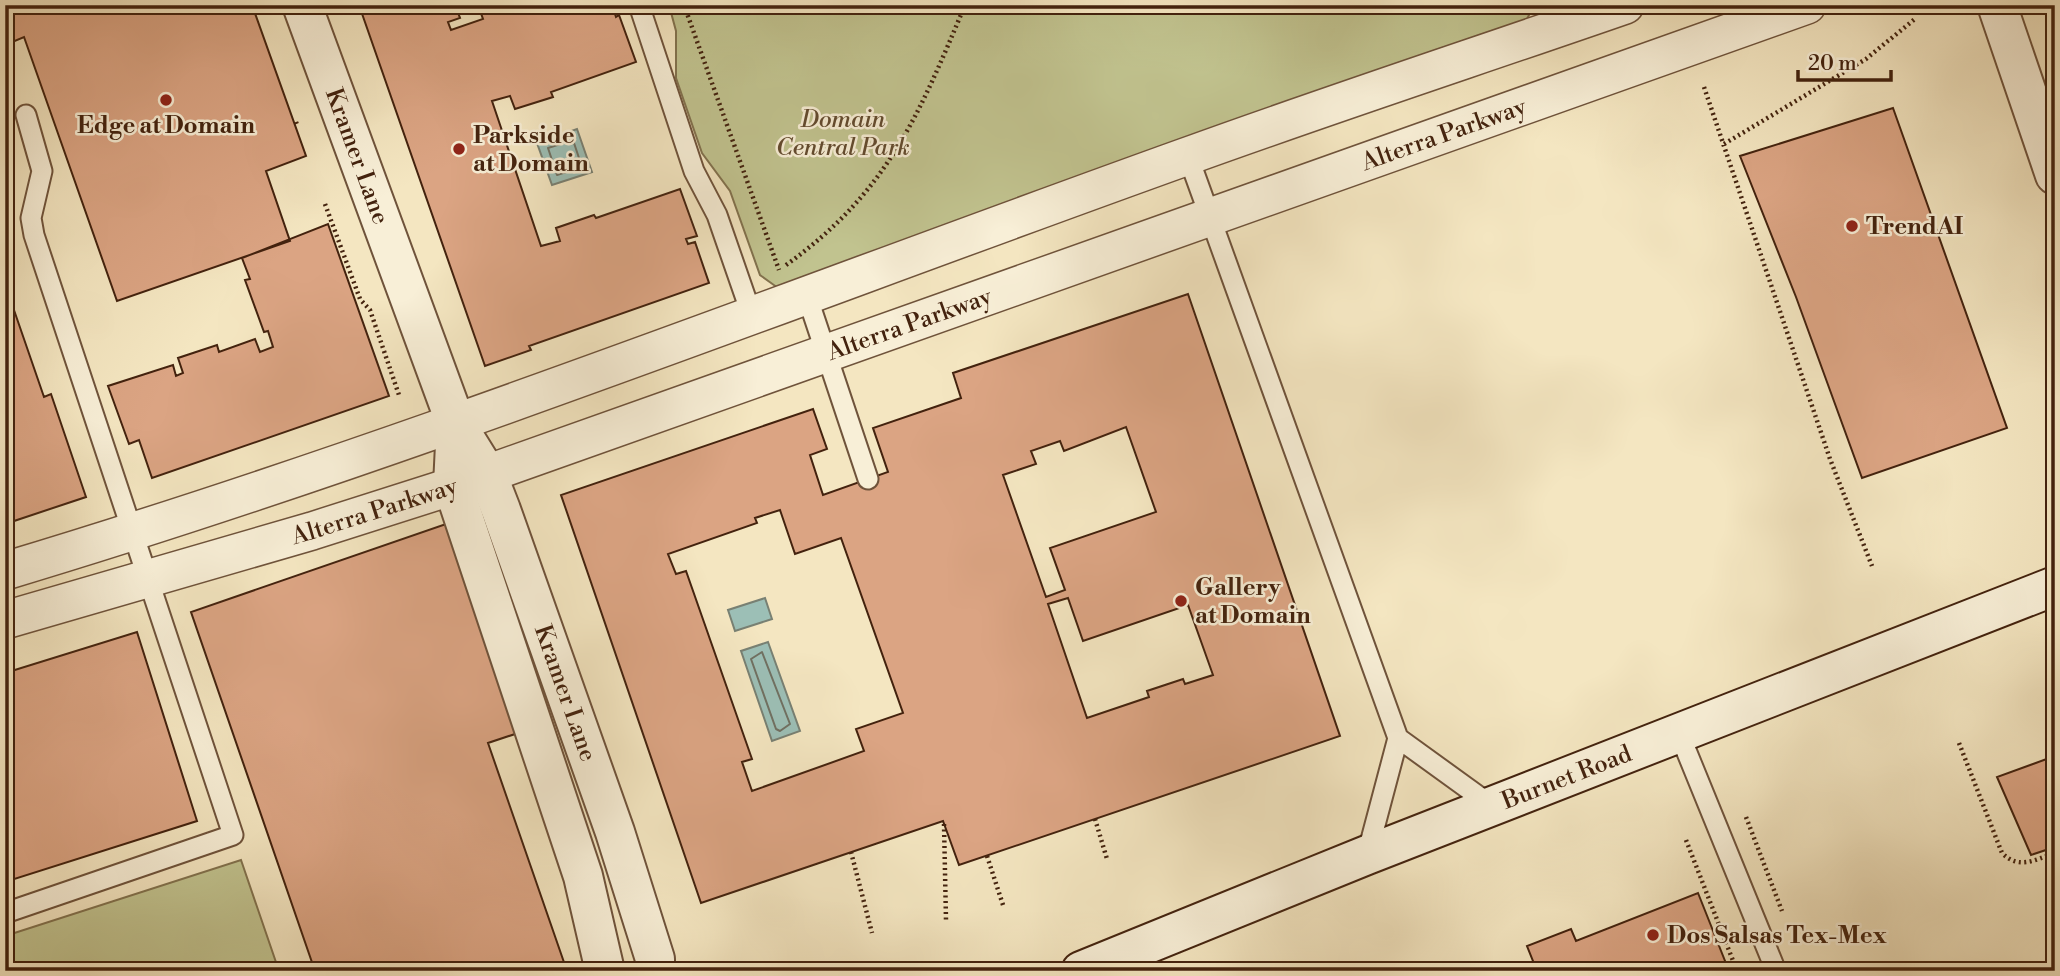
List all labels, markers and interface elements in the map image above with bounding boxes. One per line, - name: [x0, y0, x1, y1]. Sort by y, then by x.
- scale bar: [1798, 38, 1890, 82]
- text: 20 m: [1808, 51, 1857, 77]
- street label: Kramer Lane: [318, 84, 395, 229]
- marker: Edge at Domain: [158, 92, 174, 108]
- street label: Alterra Parkway: [1357, 92, 1531, 178]
- park label: Domain Central Park: [776, 105, 910, 163]
- place label: Edge at Domain: [77, 111, 255, 141]
- place label: Parkside at Domain: [473, 121, 589, 179]
- marker: Parkside at Domain: [451, 141, 467, 157]
- place label: TrendAI: [1866, 212, 1963, 242]
- marker: TrendAI: [1844, 218, 1860, 234]
- street label: Alterra Parkway: [823, 282, 996, 368]
- street label: Alterra Parkway: [287, 471, 462, 552]
- place label: Gallery at Domain: [1195, 573, 1311, 631]
- marker: Gallery at Domain: [1173, 593, 1189, 609]
- street label: Kramer Lane: [527, 621, 603, 766]
- street label: Burnet Road: [1497, 739, 1637, 817]
- place label: Dos Salsas Tex-Mex: [1667, 921, 1887, 951]
- marker: Dos Salsas Tex-Mex: [1645, 927, 1661, 943]

